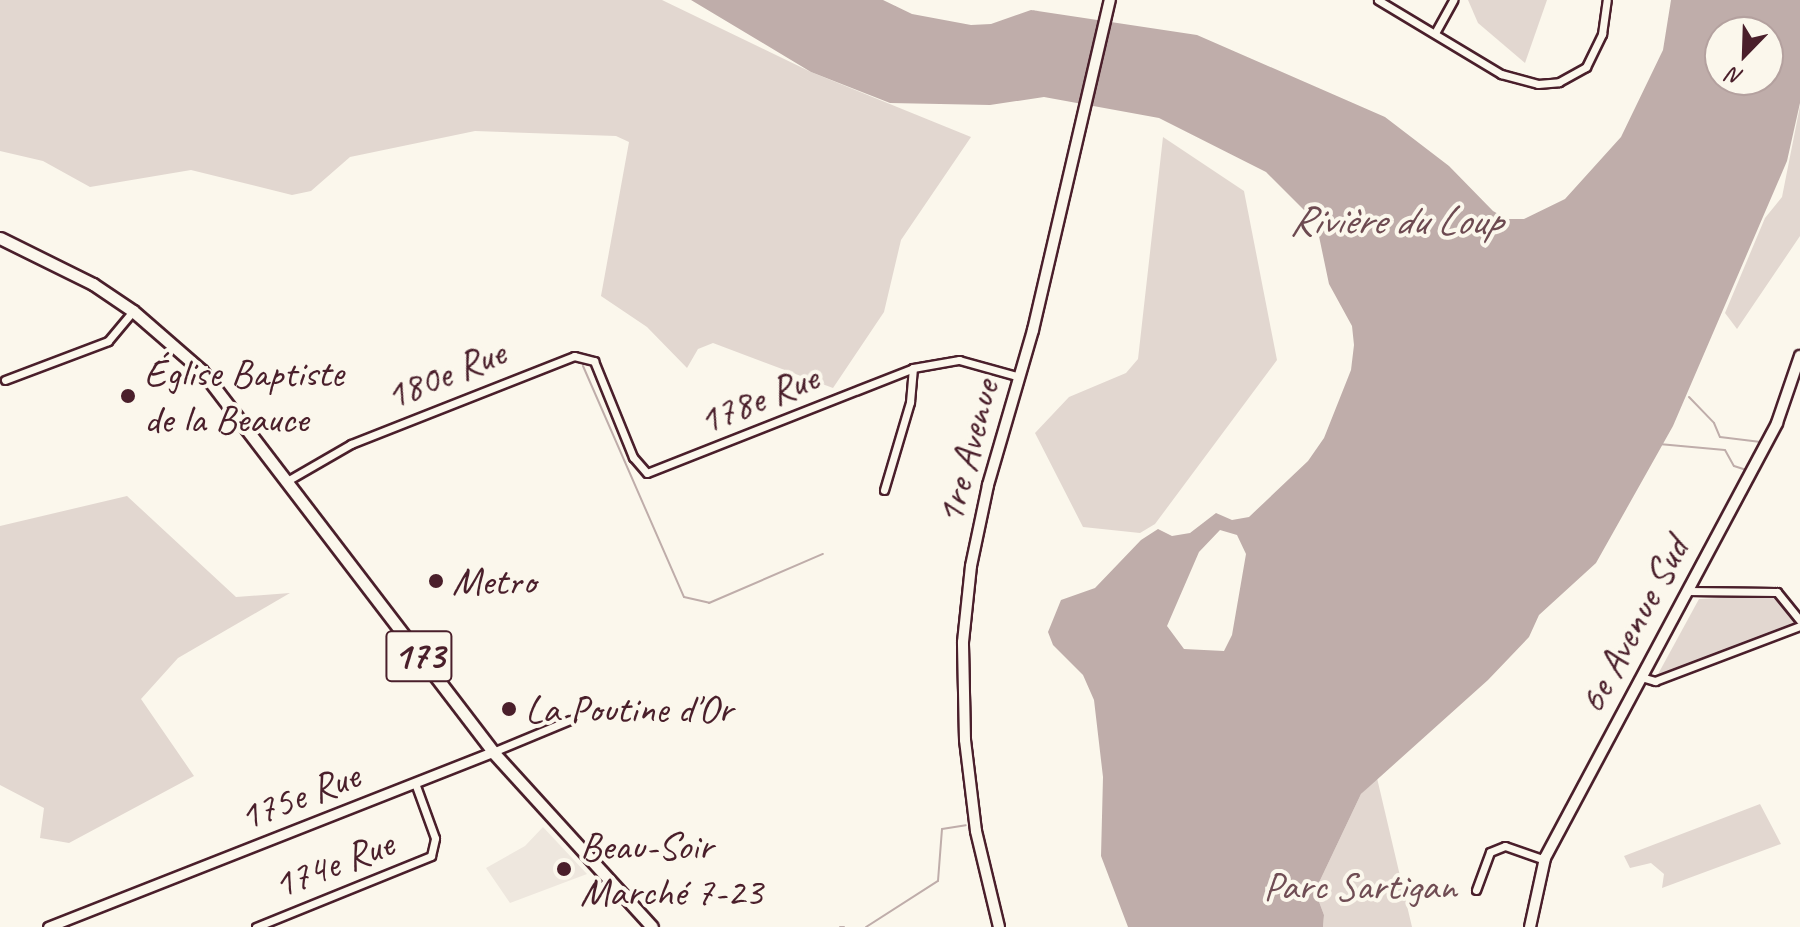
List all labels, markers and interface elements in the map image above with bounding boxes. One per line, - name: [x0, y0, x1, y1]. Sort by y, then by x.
- north arrow: [1704, 16, 1784, 96]
- text: N: [1724, 61, 1747, 92]
- water label: Rivière du Loup: [1289, 196, 1501, 246]
- street label: 180e Rue: [378, 328, 512, 420]
- place label: Église Baptiste de la Beauce: [144, 349, 345, 443]
- street label: 178e Rue: [691, 353, 825, 445]
- street label: 1re Avenue: [925, 375, 1009, 529]
- marker: Église Baptiste de la Beauce: [119, 387, 137, 405]
- street label: 6e Avenue Sud: [1567, 529, 1699, 721]
- place label: Metro: [452, 557, 536, 605]
- marker: Metro: [427, 572, 445, 590]
- road number: 173: [385, 622, 453, 690]
- place label: La Poutine d'Or: [525, 685, 732, 733]
- marker: La Poutine d'Or: [500, 700, 518, 718]
- street label: 175e Rue: [232, 751, 366, 841]
- street label: 174e Rue: [266, 819, 400, 909]
- place label: Beau-Soir Marché 7-23: [580, 822, 763, 916]
- marker: Beau-Soir Marché 7-23: [555, 860, 573, 878]
- park label: Parc Sartigan: [1264, 862, 1456, 910]

